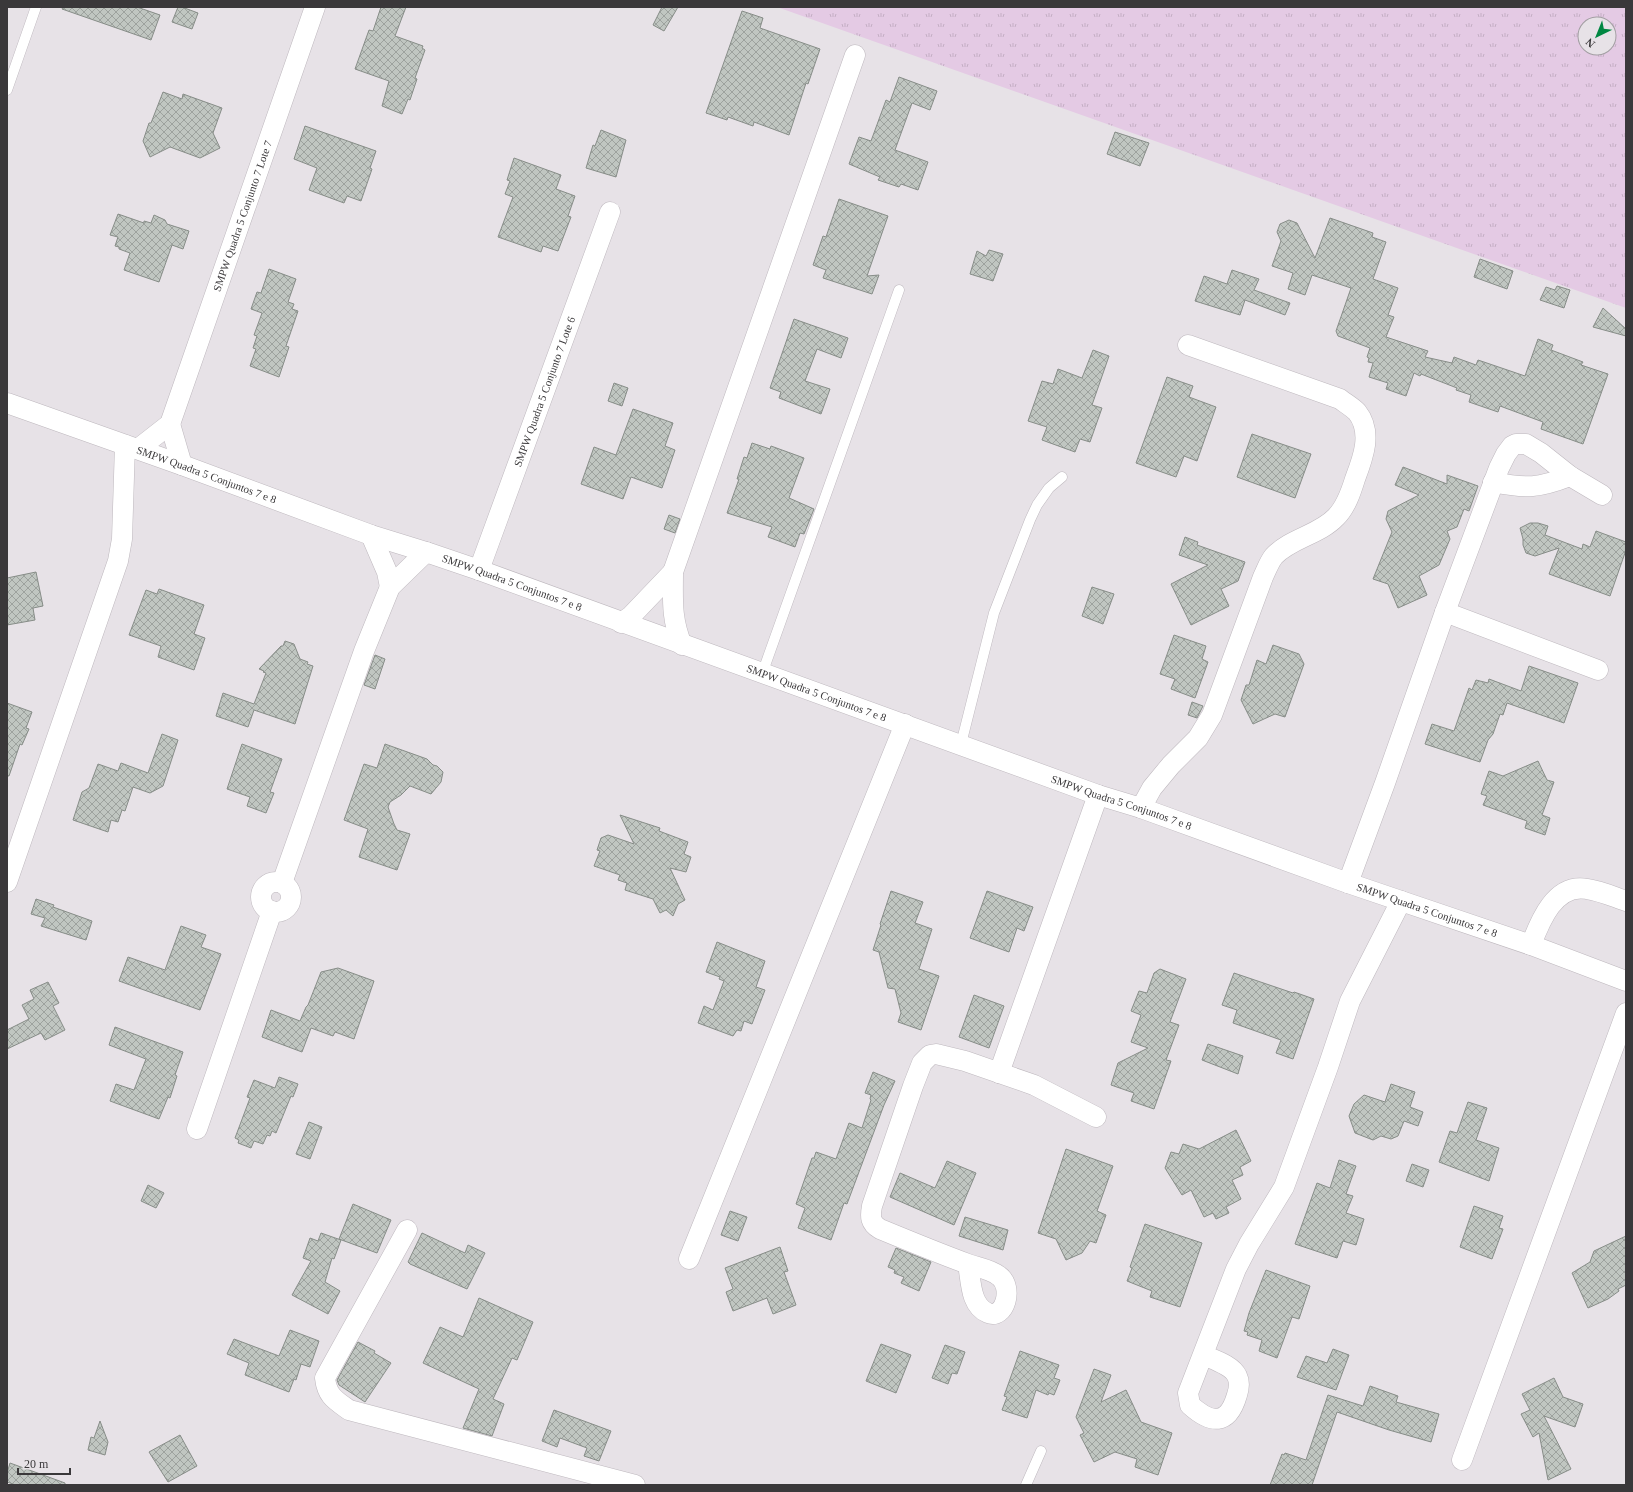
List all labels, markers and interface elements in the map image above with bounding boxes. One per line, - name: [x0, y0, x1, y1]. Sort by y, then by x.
- north arrow: [1577, 16, 1617, 56]
- text: N: [1583, 36, 1597, 50]
- street label: SMPW Quadra 5 Conjunto 7 Lote 7: [211, 138, 274, 293]
- street label: SMPW Quadra 5 Conjunto 7 Lote 6: [511, 314, 577, 468]
- street label: SMPW Quadra 5 Conjuntos 7 e 8: [135, 443, 279, 506]
- street label: SMPW Quadra 5 Conjuntos 7 e 8: [440, 552, 584, 613]
- street label: SMPW Quadra 5 Conjuntos 7 e 8: [745, 662, 889, 724]
- street label: SMPW Quadra 5 Conjuntos 7 e 8: [1050, 773, 1194, 832]
- street label: SMPW Quadra 5 Conjuntos 7 e 8: [1355, 880, 1499, 939]
- scale bar: [18, 1450, 70, 1476]
- text: 20 m: [24, 1457, 49, 1471]

